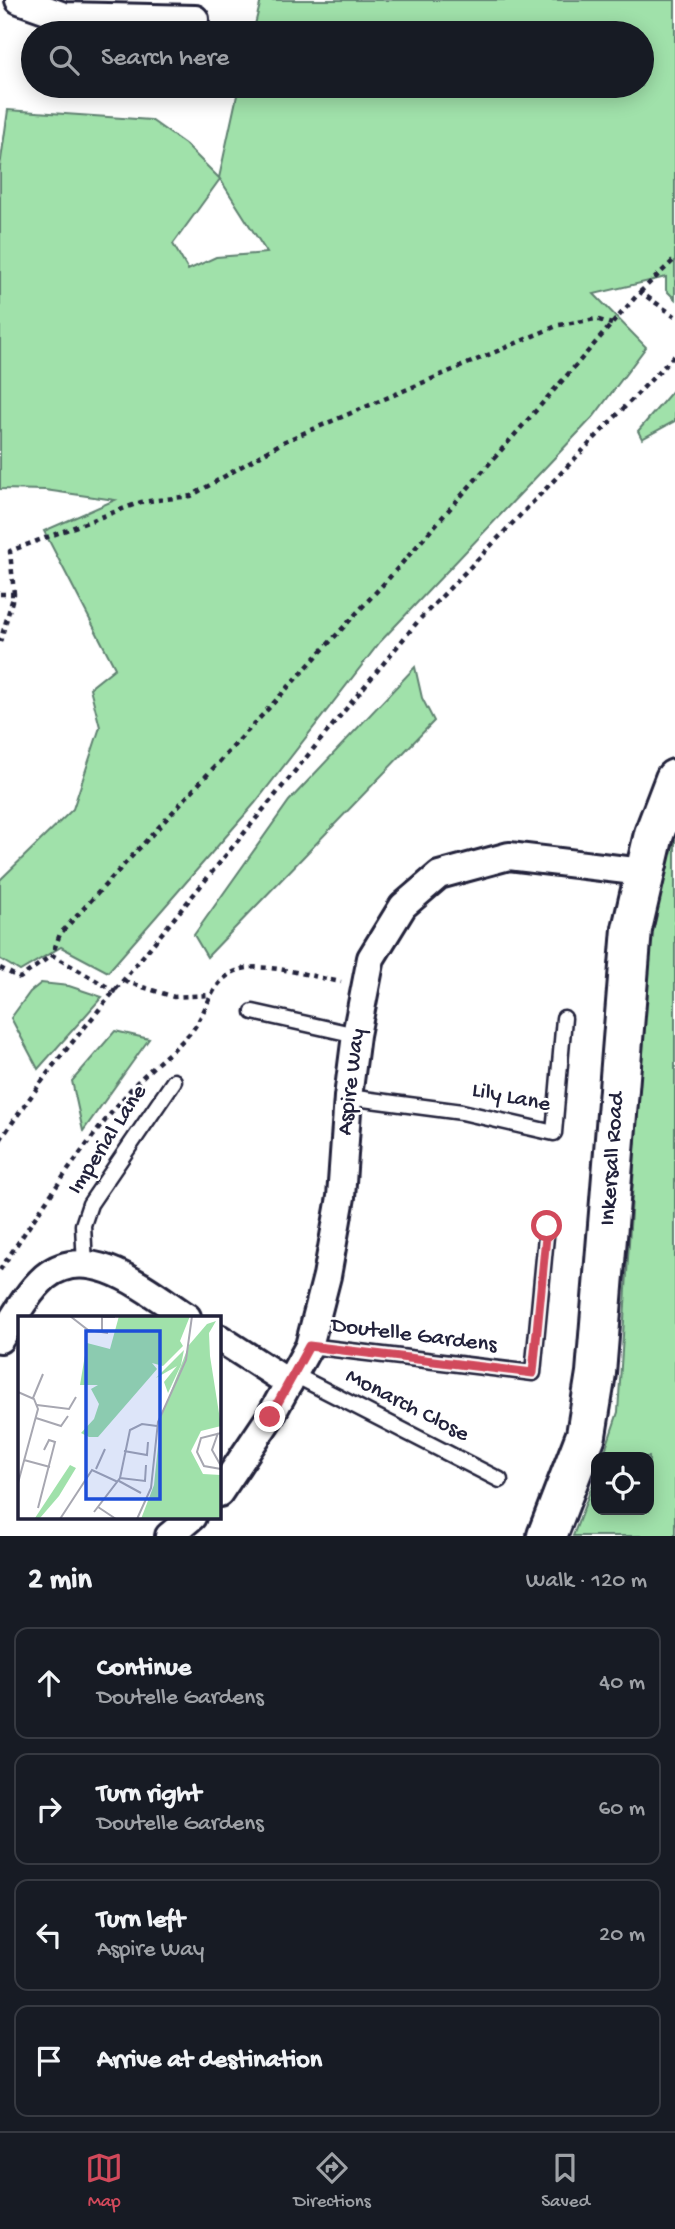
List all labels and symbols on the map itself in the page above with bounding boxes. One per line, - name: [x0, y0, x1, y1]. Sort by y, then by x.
- street label: Aspire Way: [332, 1027, 372, 1137]
- street label: Lily Lane: [470, 1077, 554, 1119]
- street label: Imperial Lane: [63, 1079, 154, 1200]
- street label: Inkersall Road: [595, 1090, 631, 1227]
- route start: [531, 1210, 562, 1241]
- street label: Doutelle Gardens: [328, 1312, 499, 1360]
- inset map: [18, 1316, 220, 1518]
- street label: Monarch Close: [341, 1363, 474, 1449]
- route end: [254, 1401, 285, 1432]

